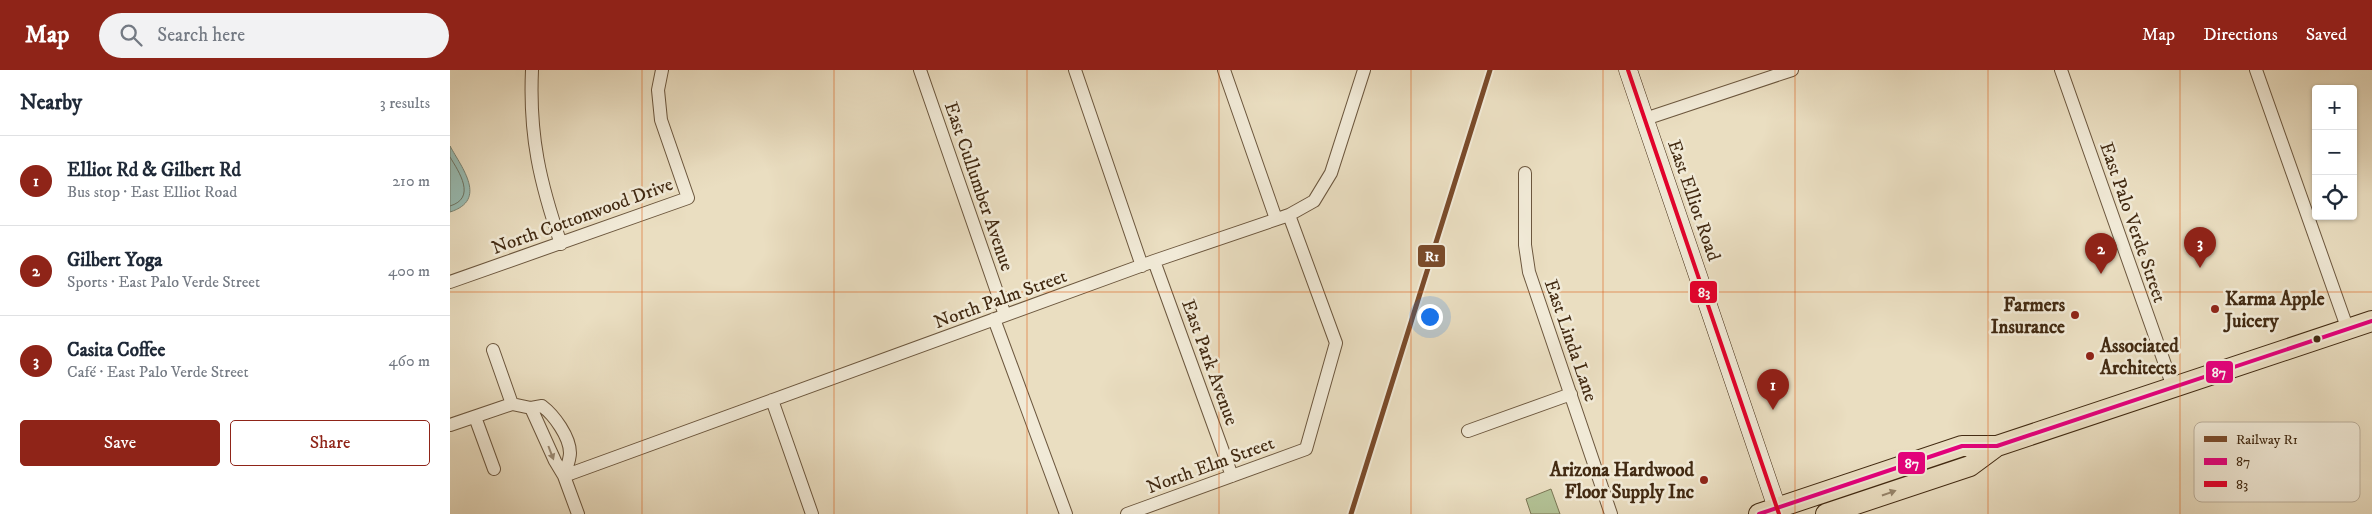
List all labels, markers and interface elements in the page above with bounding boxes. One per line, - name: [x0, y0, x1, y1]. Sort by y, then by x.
- search box: [99, 13, 449, 58]
- text: Map: [25, 20, 69, 50]
- icon: search: [117, 21, 145, 49]
- text: Search here: [157, 24, 245, 47]
- text: Map: [2142, 24, 2175, 46]
- text: Directions: [2203, 24, 2278, 46]
- text: Saved: [2306, 24, 2347, 46]
- map controls: [2312, 85, 2357, 220]
- button: +: [2312, 85, 2357, 130]
- text: Nearby: [20, 90, 82, 116]
- text: 3 results: [380, 93, 430, 113]
- street label: East Cullumber Avenue: [939, 99, 1018, 274]
- button: −: [2312, 130, 2357, 175]
- street label: East Elliot Road: [1662, 137, 1725, 265]
- street label: East Palo Verde Street: [2094, 139, 2171, 306]
- text: Elliot Rd & Gilbert Rd: [67, 159, 241, 182]
- text: 1: [33, 171, 39, 191]
- text: 210 m: [392, 171, 430, 191]
- street label: North Cottonwood Drive: [489, 173, 676, 260]
- button: locate: [2312, 175, 2357, 220]
- text: Bus stop · East Elliot Road: [67, 182, 237, 202]
- pin: 3: [2184, 227, 2216, 268]
- pin: 2: [2085, 233, 2117, 274]
- line badge: R1: [1417, 244, 1446, 268]
- text: R1: [1425, 248, 1439, 266]
- text: Gilbert Yoga: [67, 249, 162, 272]
- text: 2: [32, 261, 40, 281]
- text: 400 m: [388, 261, 430, 281]
- street label: North Palm Street: [931, 265, 1070, 334]
- text: Sports · East Palo Verde Street: [67, 272, 260, 292]
- street label: East Linda Lane: [1539, 276, 1602, 405]
- line badge: 83: [1689, 280, 1718, 304]
- text: 83: [1698, 284, 1710, 302]
- place label: Karma Apple Juicery: [2223, 288, 2325, 333]
- place label: Farmers Insurance: [1991, 294, 2066, 339]
- street label: East Park Avenue: [1176, 296, 1243, 429]
- marker: Karma Apple Juicery: [2209, 303, 2221, 315]
- your location: [1417, 304, 1443, 330]
- marker: Farmers Insurance: [2069, 309, 2081, 321]
- unlabelled marker: [2312, 334, 2322, 344]
- place label: Associated Architects: [2099, 335, 2179, 380]
- text: Casita Coffee: [67, 339, 165, 362]
- marker: Associated Architects: [2084, 350, 2096, 362]
- text: 3: [33, 351, 39, 371]
- text: 460 m: [388, 351, 430, 371]
- line badge: 87: [2205, 360, 2234, 384]
- text: Café · East Palo Verde Street: [67, 362, 249, 382]
- text: 87: [2212, 364, 2226, 382]
- pin: 1: [1757, 369, 1789, 410]
- button: Save: [20, 420, 220, 466]
- button: Share: [230, 420, 430, 466]
- legend: [2194, 422, 2360, 502]
- text: Railway R1: [2236, 431, 2298, 449]
- street label: North Elm Street: [1144, 432, 1277, 499]
- one-way arrow: [548, 445, 555, 460]
- line badge: 87: [1897, 451, 1926, 475]
- text: 87: [2236, 453, 2250, 471]
- text: 87: [1905, 455, 1919, 473]
- place label: Arizona Hardwood Floor Supply Inc: [1549, 459, 1695, 504]
- marker: Arizona Hardwood Floor Supply Inc: [1698, 474, 1710, 486]
- text: 83: [2236, 476, 2248, 494]
- one-way arrow: [1882, 489, 1897, 497]

